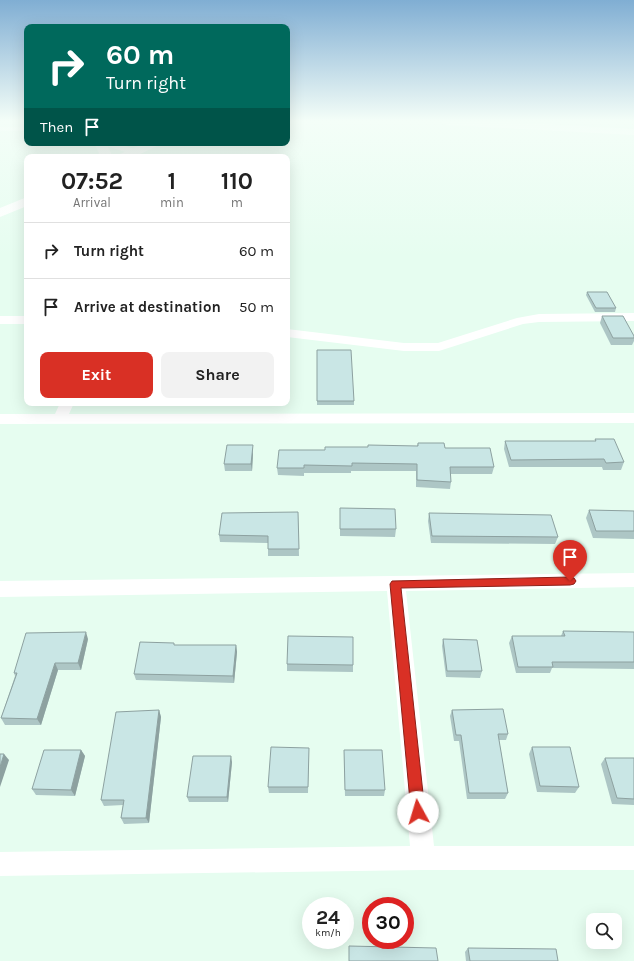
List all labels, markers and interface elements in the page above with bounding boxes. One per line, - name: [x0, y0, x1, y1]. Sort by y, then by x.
- text: 60 m: [106, 38, 174, 71]
- icon: right: [40, 40, 92, 92]
- text: Turn right: [106, 72, 186, 94]
- icon: arrive: [81, 116, 103, 138]
- text: Then: [40, 118, 73, 136]
- text: 07:52: [61, 167, 123, 195]
- text: 1: [168, 167, 176, 195]
- text: 110: [221, 167, 253, 195]
- text: Arrival: [73, 195, 111, 210]
- text: min: [160, 195, 184, 210]
- text: m: [231, 195, 243, 210]
- icon: right: [40, 240, 62, 262]
- text: Turn right: [74, 242, 144, 260]
- text: 60 m: [239, 242, 274, 260]
- icon: arrive: [40, 296, 62, 318]
- text: Arrive at destination: [74, 298, 221, 316]
- text: 50 m: [239, 298, 274, 316]
- button: Exit: [40, 352, 153, 398]
- button: Share: [161, 352, 274, 398]
- pin: [553, 540, 587, 581]
- icon: arrive: [559, 546, 581, 568]
- position arrow: [397, 791, 439, 833]
- speed limit sign: 30: [362, 897, 414, 949]
- text: 24: [316, 906, 340, 929]
- map controls: [586, 913, 622, 949]
- button: search: [586, 913, 622, 949]
- text: km/h: [315, 927, 341, 939]

